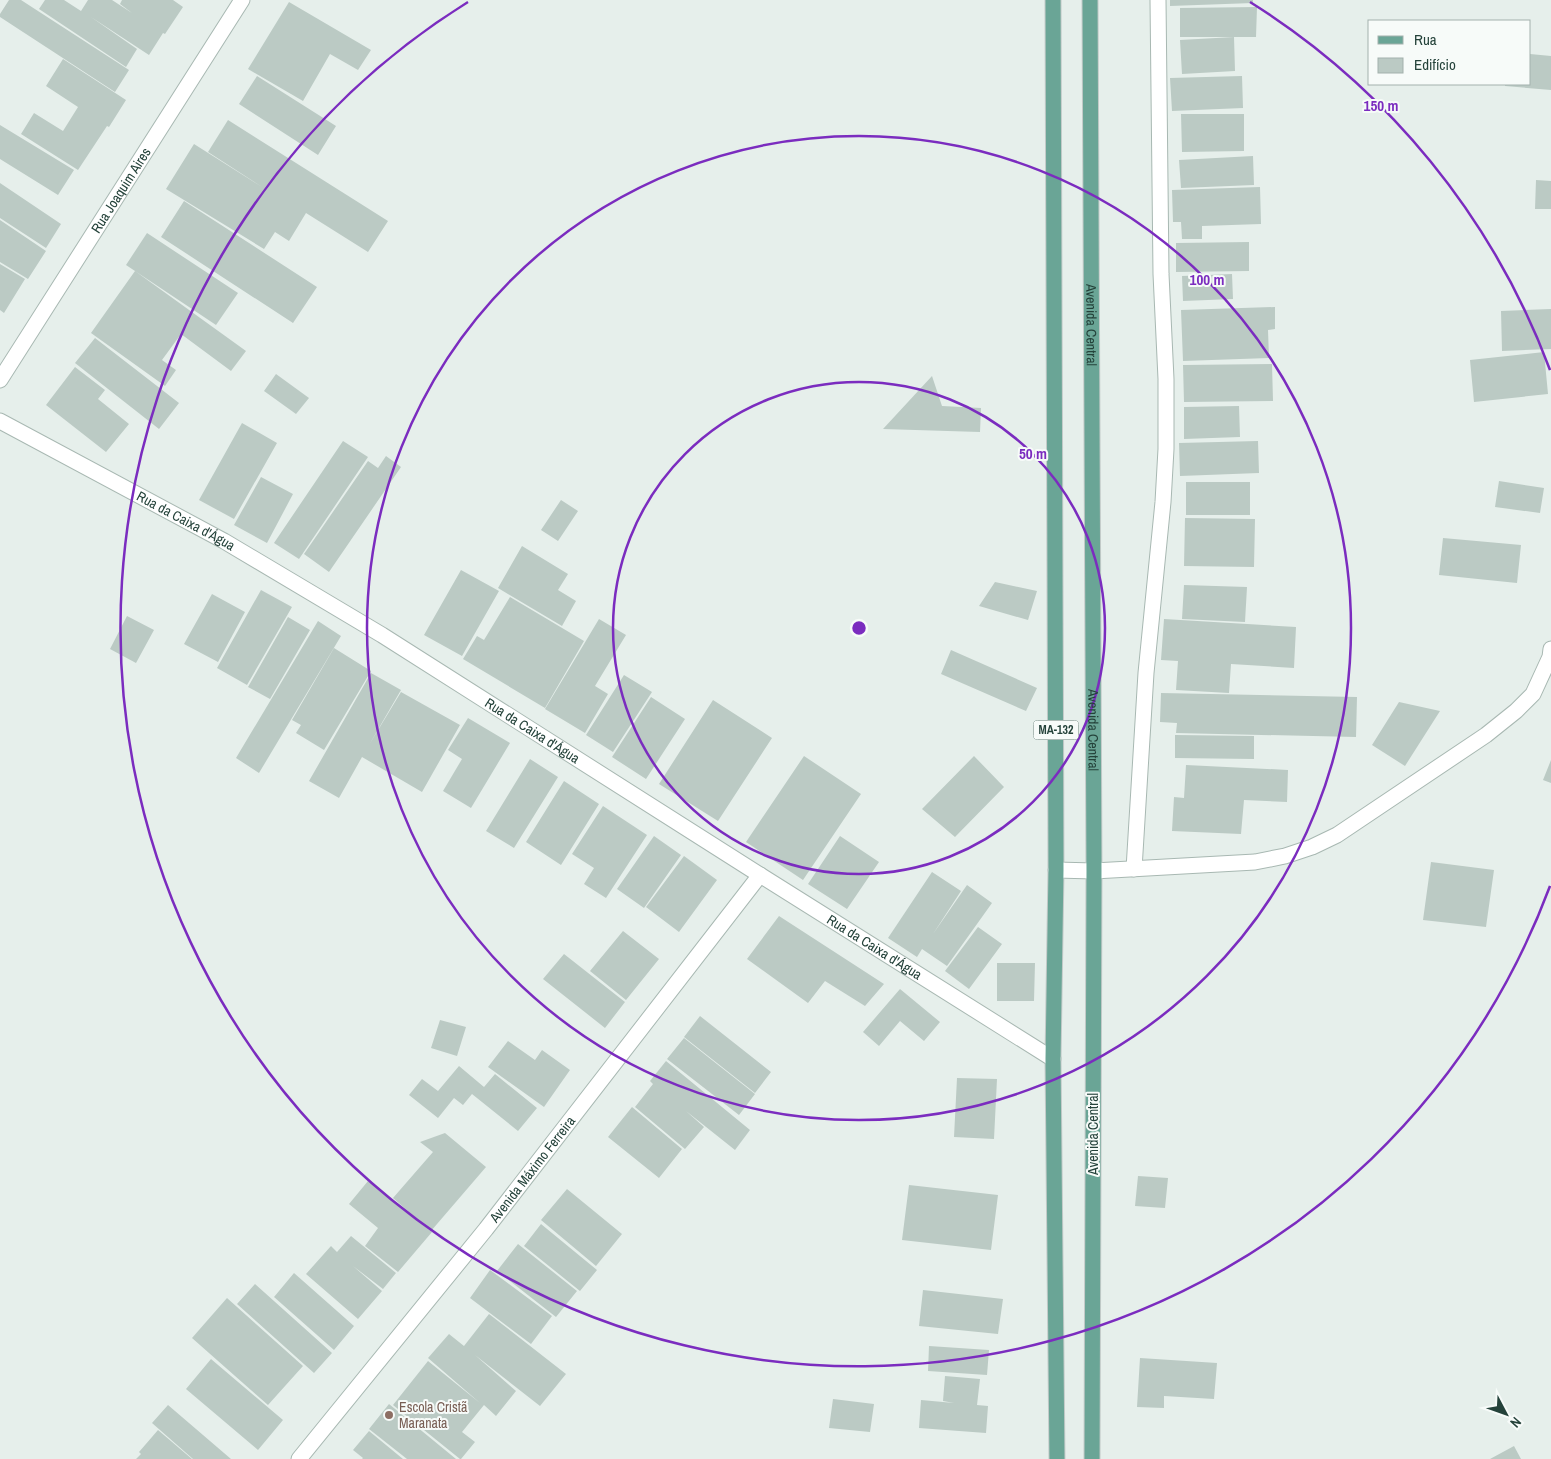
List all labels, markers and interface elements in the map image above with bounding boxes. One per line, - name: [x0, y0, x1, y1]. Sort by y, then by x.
- legend: [1368, 20, 1531, 85]
- text: Rua: [1414, 29, 1437, 50]
- text: Edifício: [1414, 54, 1456, 75]
- text: 150 m: [1364, 95, 1398, 116]
- street label: Rua Joaquim Aires: [87, 144, 155, 236]
- text: 100 m: [1190, 269, 1224, 290]
- street label: Avenida Central: [1082, 283, 1101, 366]
- text: 50 m: [1019, 443, 1047, 464]
- street label: Rua da Caixa d'Água: [134, 487, 239, 555]
- centre of rings: [850, 619, 868, 637]
- street label: Avenida Central: [1084, 688, 1103, 771]
- street label: Rua da Caixa d'Água: [481, 694, 584, 768]
- road number: MA-132: [1034, 720, 1078, 740]
- street label: Rua da Caixa d'Água: [824, 910, 926, 984]
- street label: Avenida Central: [1084, 1093, 1102, 1176]
- street label: Avenida Máximo Ferreira: [485, 1112, 579, 1227]
- north arrow: [1481, 1389, 1531, 1439]
- place label: Escola Cristã Maranata: [399, 1398, 468, 1432]
- marker: Escola Cristã Maranata: [383, 1409, 395, 1421]
- text: N: [1506, 1413, 1525, 1432]

